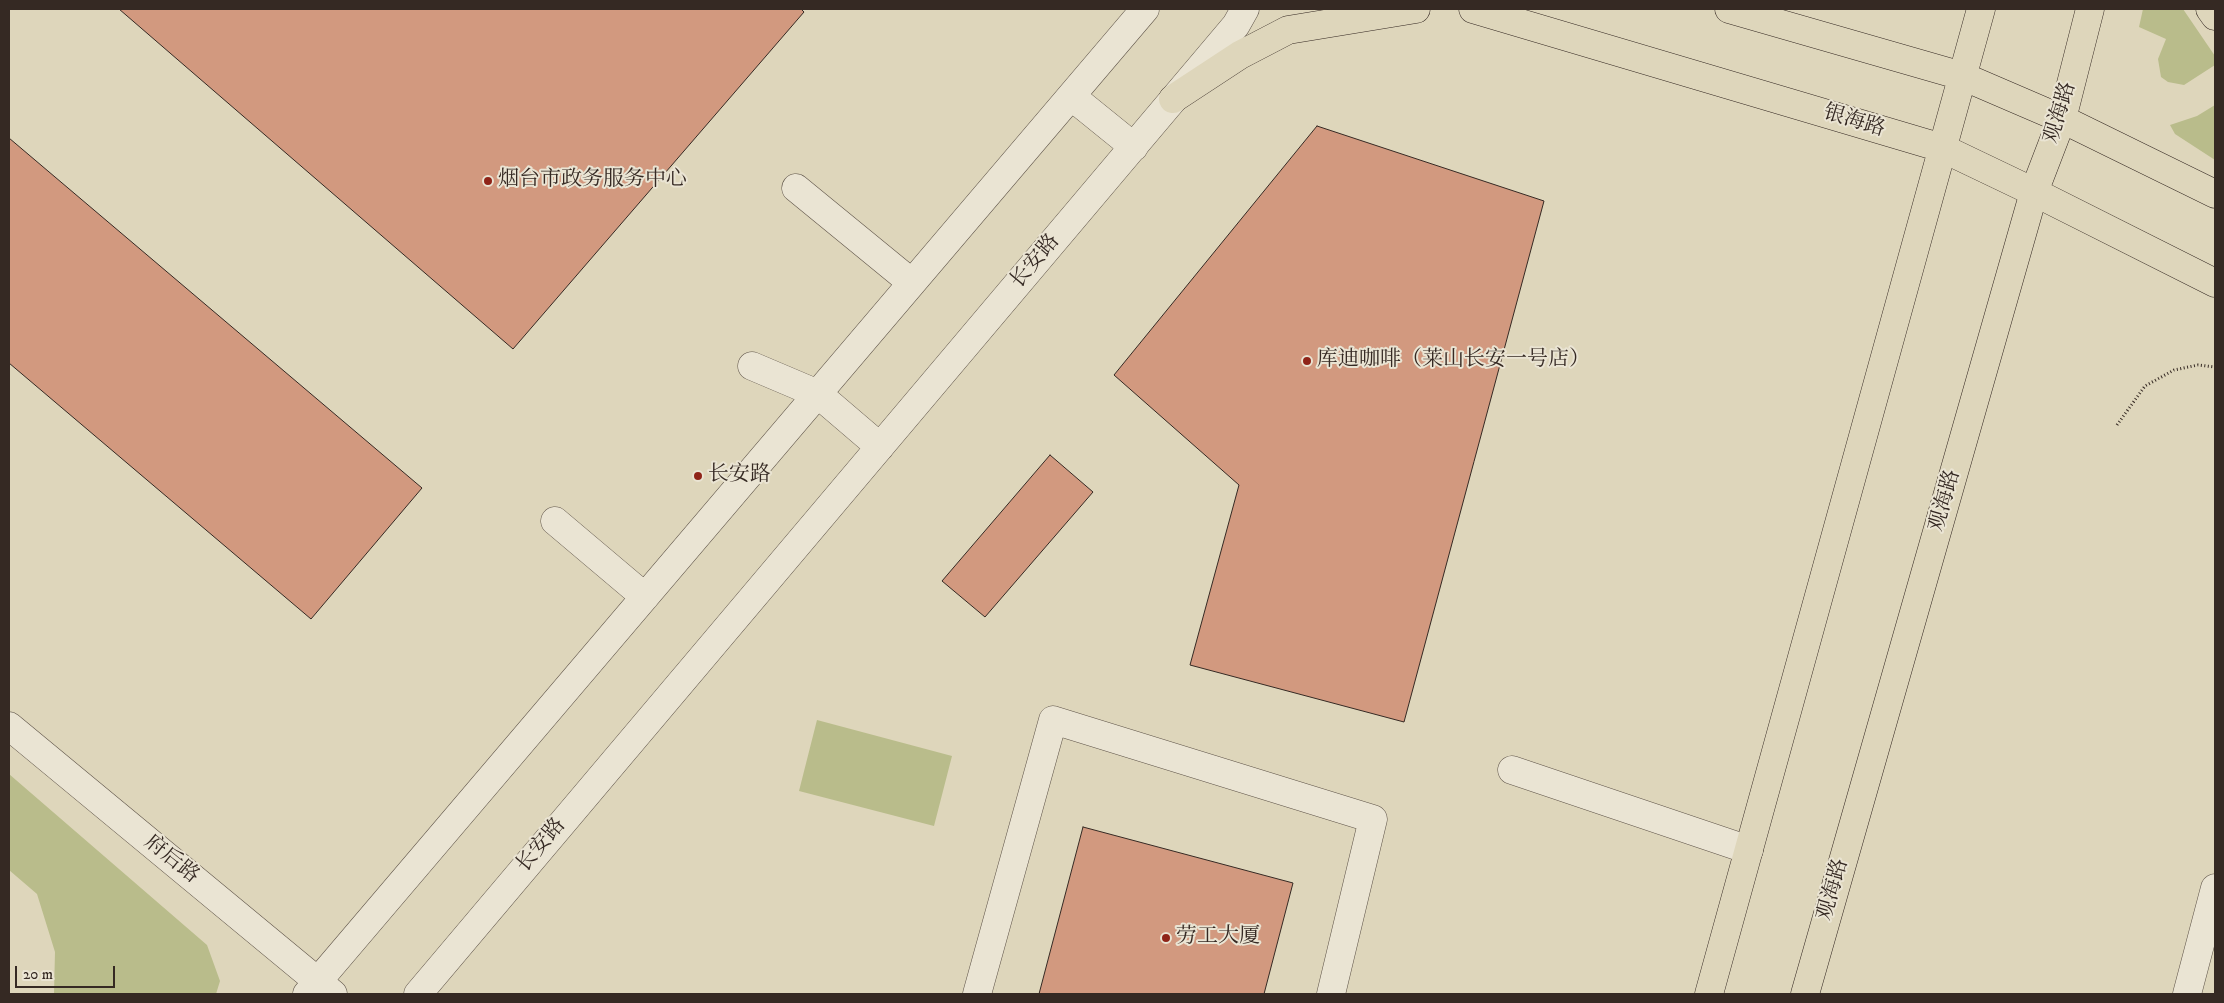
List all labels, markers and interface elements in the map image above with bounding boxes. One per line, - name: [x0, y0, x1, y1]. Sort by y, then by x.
- street label: 观海路: [2040, 79, 2082, 147]
- street label: 银海路: [1820, 101, 1888, 143]
- place label: 烟台市政务服务中心: [498, 168, 687, 194]
- marker: 烟台市政务服务中心: [482, 175, 494, 187]
- street label: 长安路: [1006, 230, 1066, 294]
- place label: 库迪咖啡（莱山长安一号店）: [1317, 348, 1590, 374]
- marker: 库迪咖啡（莱山长安一号店）: [1301, 355, 1313, 367]
- place label: 长安路: [708, 463, 771, 489]
- street label: 观海路: [1925, 467, 1967, 535]
- marker: 长安路: [692, 470, 704, 482]
- street label: 长安路: [512, 814, 572, 878]
- street label: 府后路: [139, 830, 203, 890]
- street label: 观海路: [1813, 856, 1855, 924]
- place label: 劳工大厦: [1176, 925, 1260, 951]
- marker: 劳工大厦: [1160, 932, 1172, 944]
- scale bar: [18, 956, 118, 988]
- text: 20 m: [23, 965, 53, 984]

